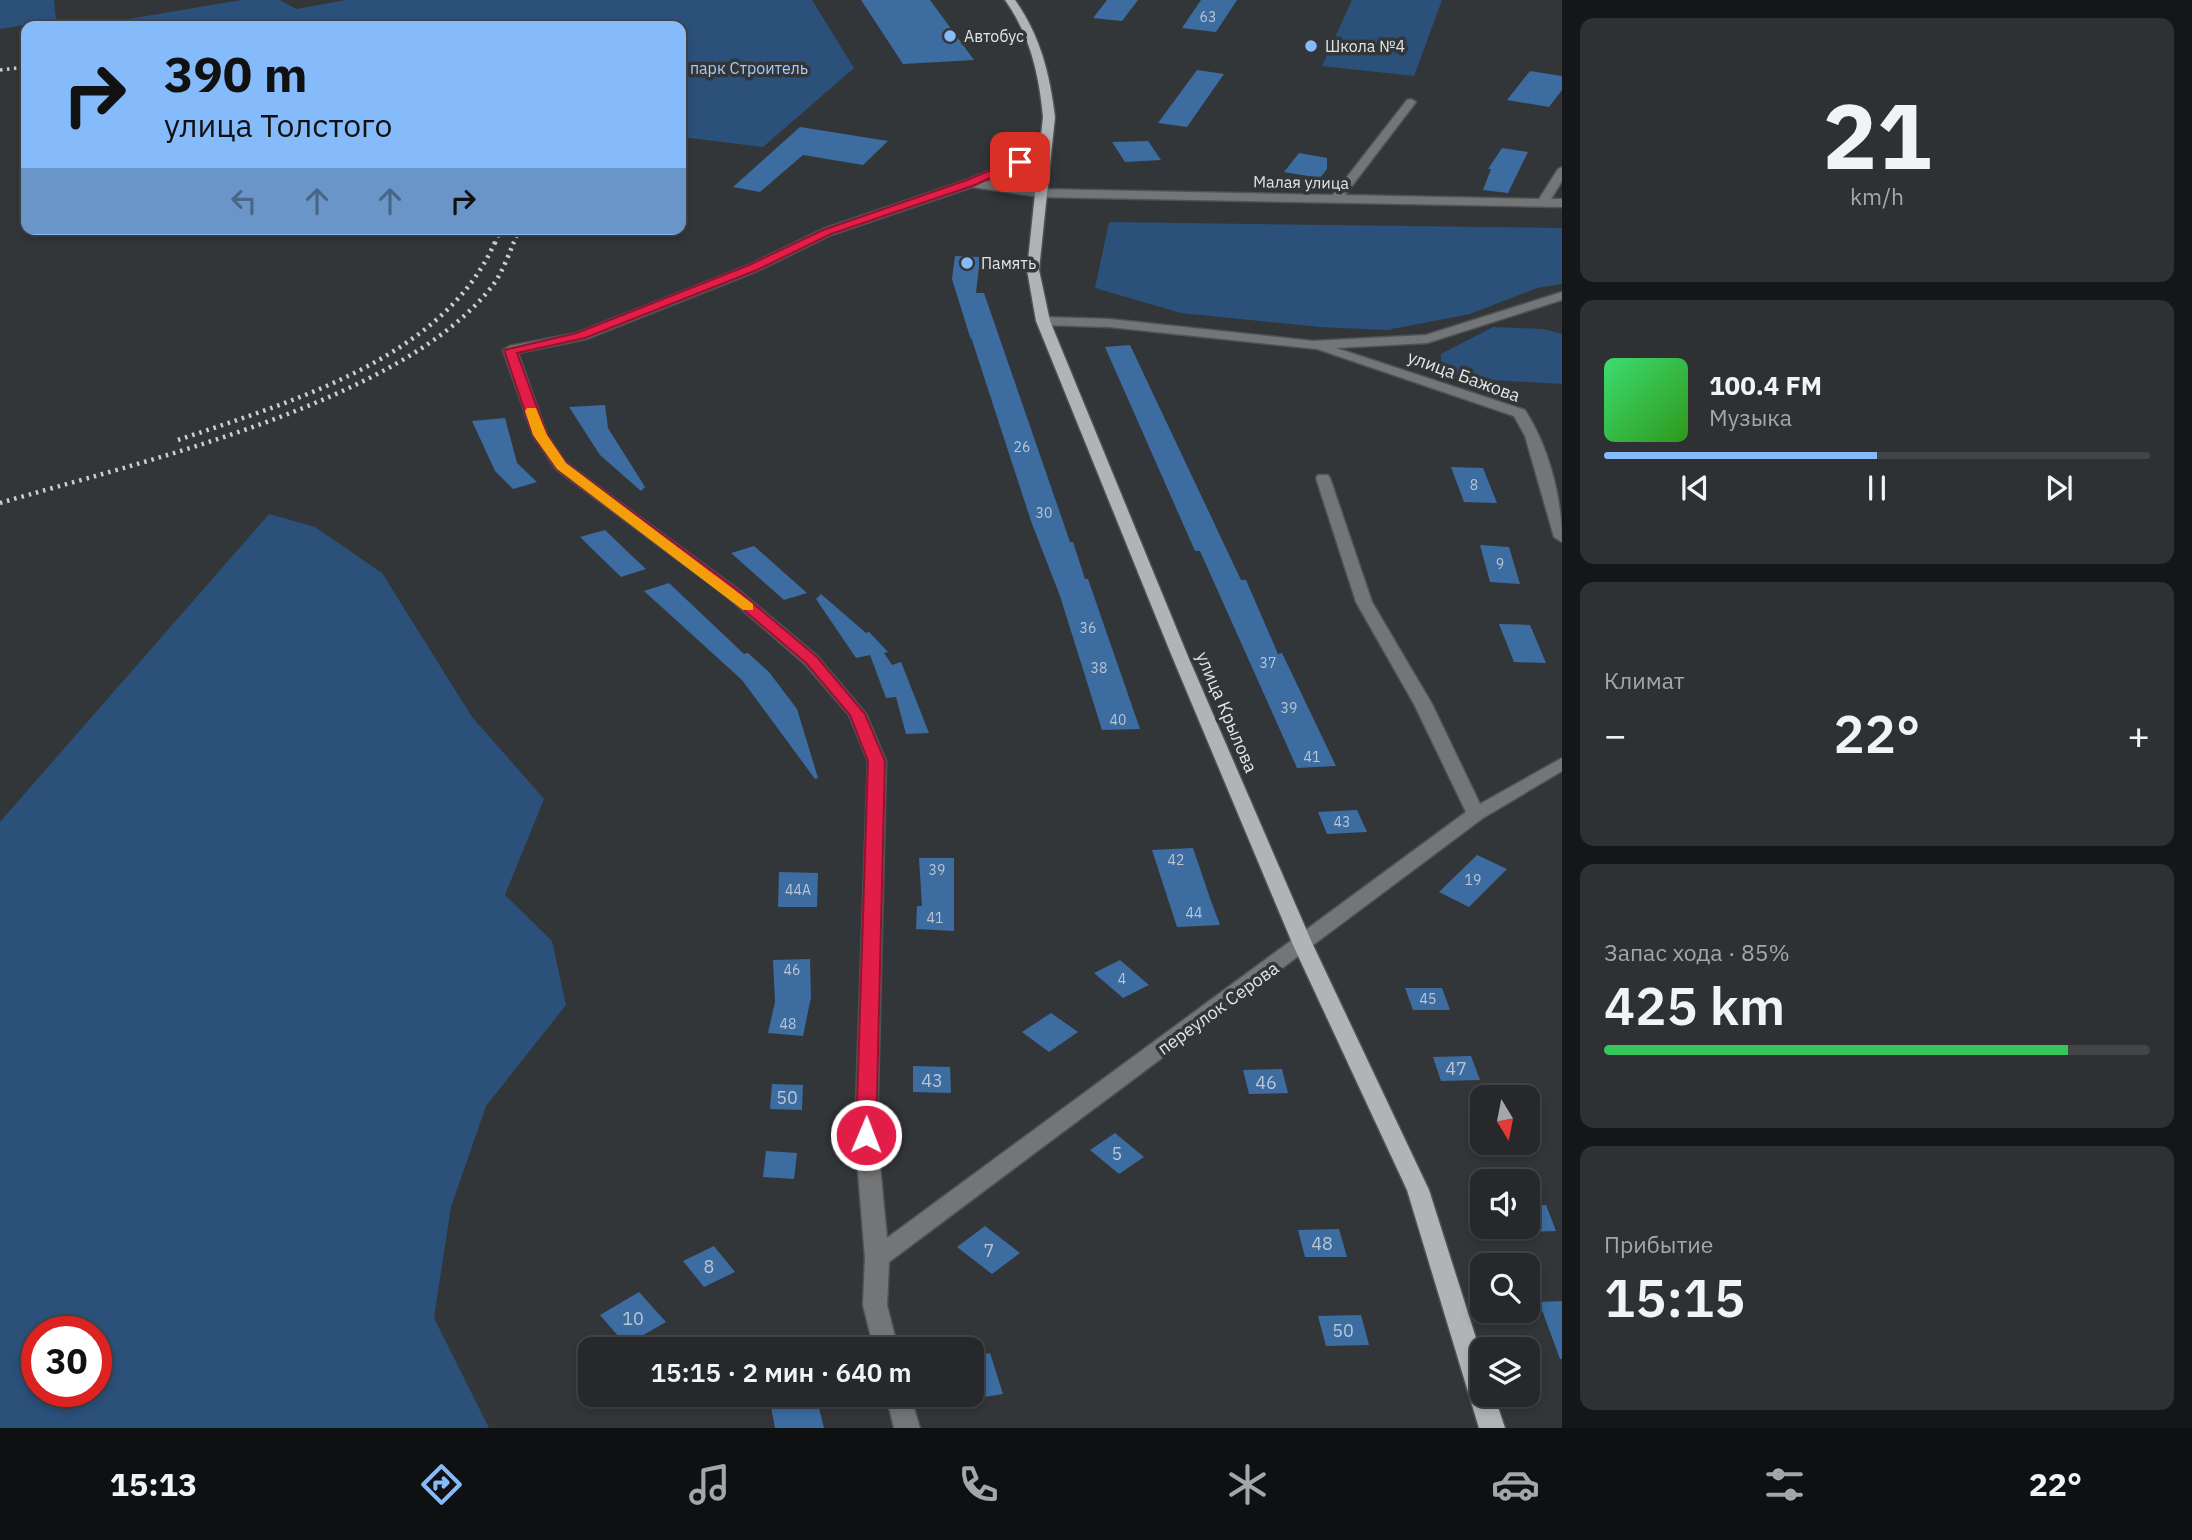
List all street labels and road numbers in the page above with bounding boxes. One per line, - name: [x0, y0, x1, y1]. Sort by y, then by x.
- street label: Малая улица: [1253, 171, 1350, 193]
- street label: улица Бажова: [1404, 345, 1524, 407]
- street label: улица Крылова: [1191, 648, 1263, 776]
- street label: переулок Серова: [1153, 956, 1284, 1060]

